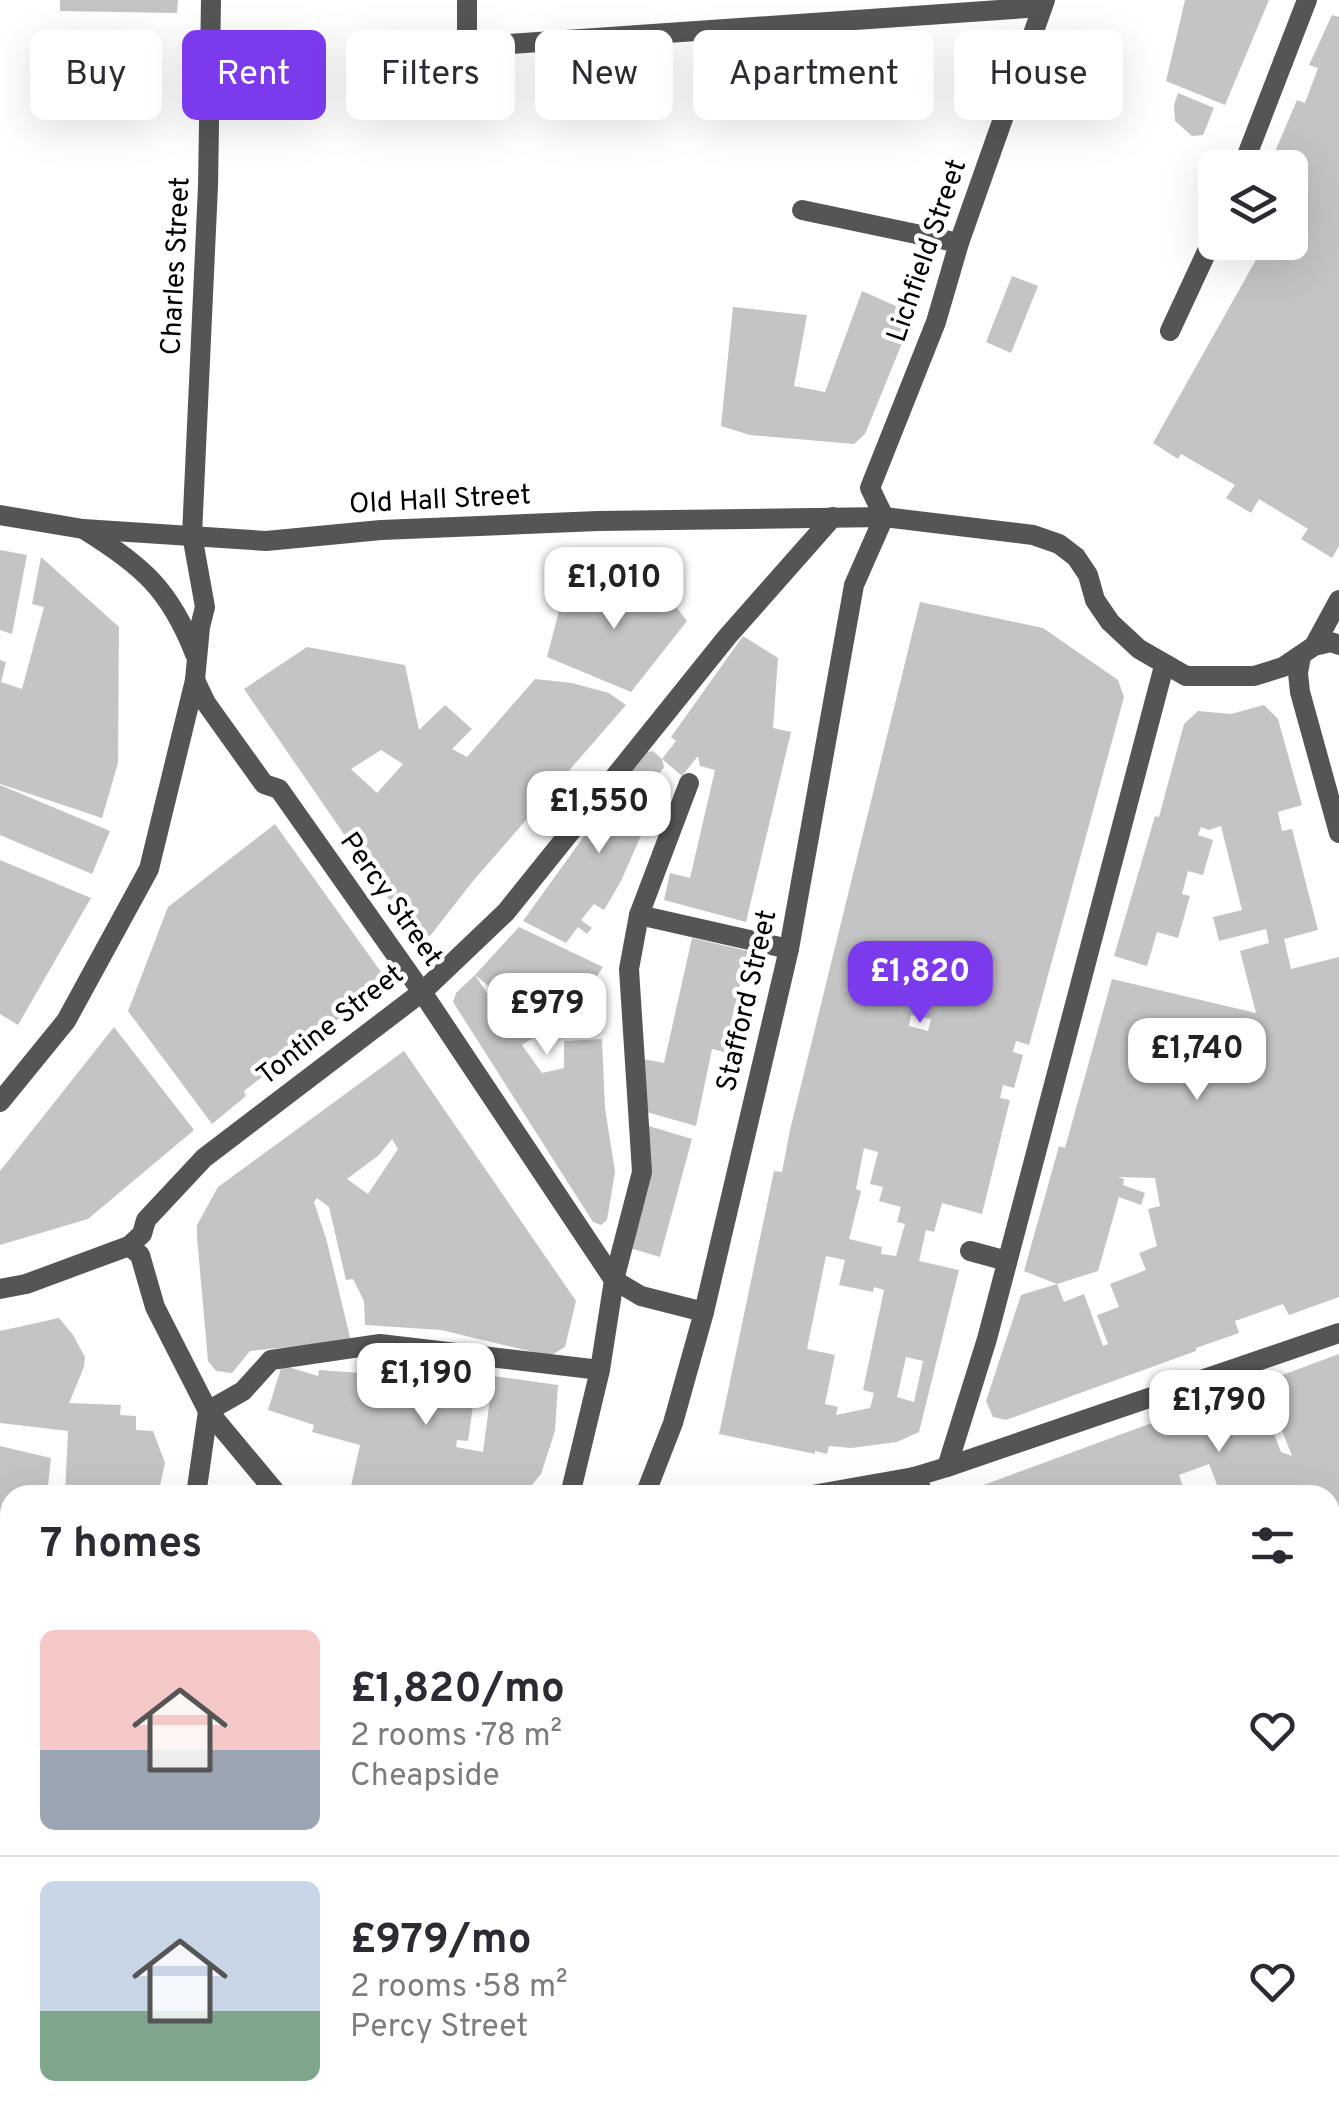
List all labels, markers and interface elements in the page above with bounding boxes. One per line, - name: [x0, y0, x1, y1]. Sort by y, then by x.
- chip: Buy: [30, 30, 162, 120]
- chip: Rent: [182, 30, 326, 120]
- chip: Filters: [346, 30, 515, 120]
- chip: New: [535, 30, 673, 120]
- chip: Apartment: [693, 30, 934, 120]
- chip: House: [954, 30, 1123, 120]
- map controls: [1198, 150, 1308, 260]
- button: layers: [1198, 150, 1308, 260]
- street label: Lichfield Street: [880, 155, 976, 347]
- street label: Charles Street: [154, 176, 200, 356]
- street label: Old Hall Street: [348, 478, 532, 524]
- pin: £1,010: [533, 547, 695, 632]
- text: £1,010: [566, 559, 662, 599]
- pin: £1,550: [518, 771, 680, 856]
- text: £1,550: [549, 783, 649, 823]
- street label: Percy Street: [331, 826, 449, 974]
- street label: Stafford Street: [710, 907, 786, 1095]
- pin: £1,820: [839, 941, 1001, 1026]
- text: £1,820: [870, 953, 970, 993]
- street label: Tontine Street: [250, 957, 412, 1095]
- pin: £979: [488, 973, 606, 1058]
- text: £979: [509, 985, 585, 1025]
- pin: £1,740: [1116, 1018, 1278, 1103]
- text: £1,740: [1150, 1030, 1244, 1070]
- pin: £1,190: [345, 1343, 507, 1428]
- text: £1,190: [379, 1355, 473, 1395]
- pin: £1,790: [1138, 1370, 1300, 1455]
- text: £1,790: [1171, 1382, 1267, 1422]
- icon: filters: [1245, 1518, 1300, 1573]
- text: 7 homes: [40, 1519, 202, 1572]
- text: £1,820/mo: [350, 1664, 565, 1717]
- icon: home: [120, 1670, 240, 1790]
- icon: heart: [1245, 1703, 1300, 1758]
- text: 2 rooms · 78 m²: [350, 1717, 562, 1757]
- text: Cheapside: [350, 1757, 500, 1797]
- text: £979/mo: [350, 1915, 532, 1968]
- icon: home: [120, 1921, 240, 2041]
- icon: heart: [1245, 1954, 1300, 2009]
- text: 2 rooms · 58 m²: [350, 1968, 568, 2008]
- text: Percy Street: [350, 2008, 528, 2048]

